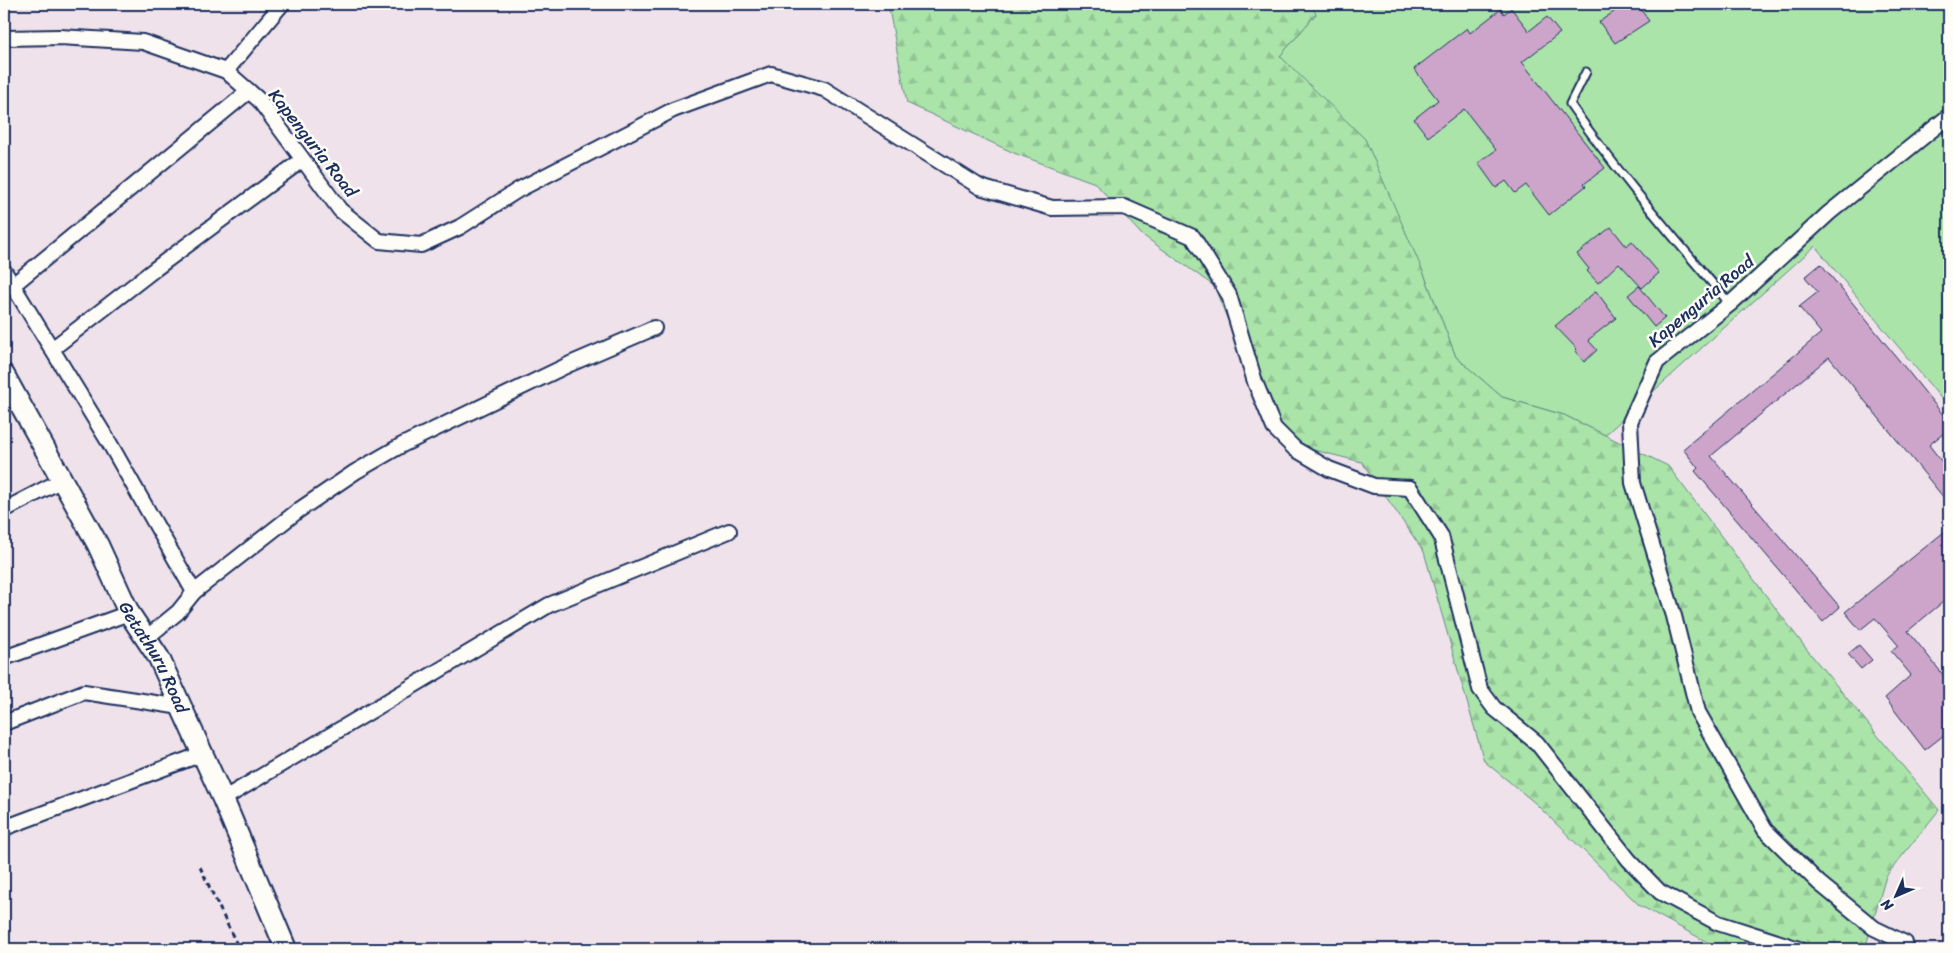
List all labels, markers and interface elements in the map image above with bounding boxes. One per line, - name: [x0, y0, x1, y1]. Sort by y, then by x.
- street label: Kapenguria Road: [260, 81, 367, 206]
- street label: Kapenguria Road: [1640, 245, 1763, 356]
- street label: Getathuru Road: [110, 596, 199, 720]
- north arrow: [1870, 870, 1920, 920]
- text: N: [1875, 892, 1900, 918]

